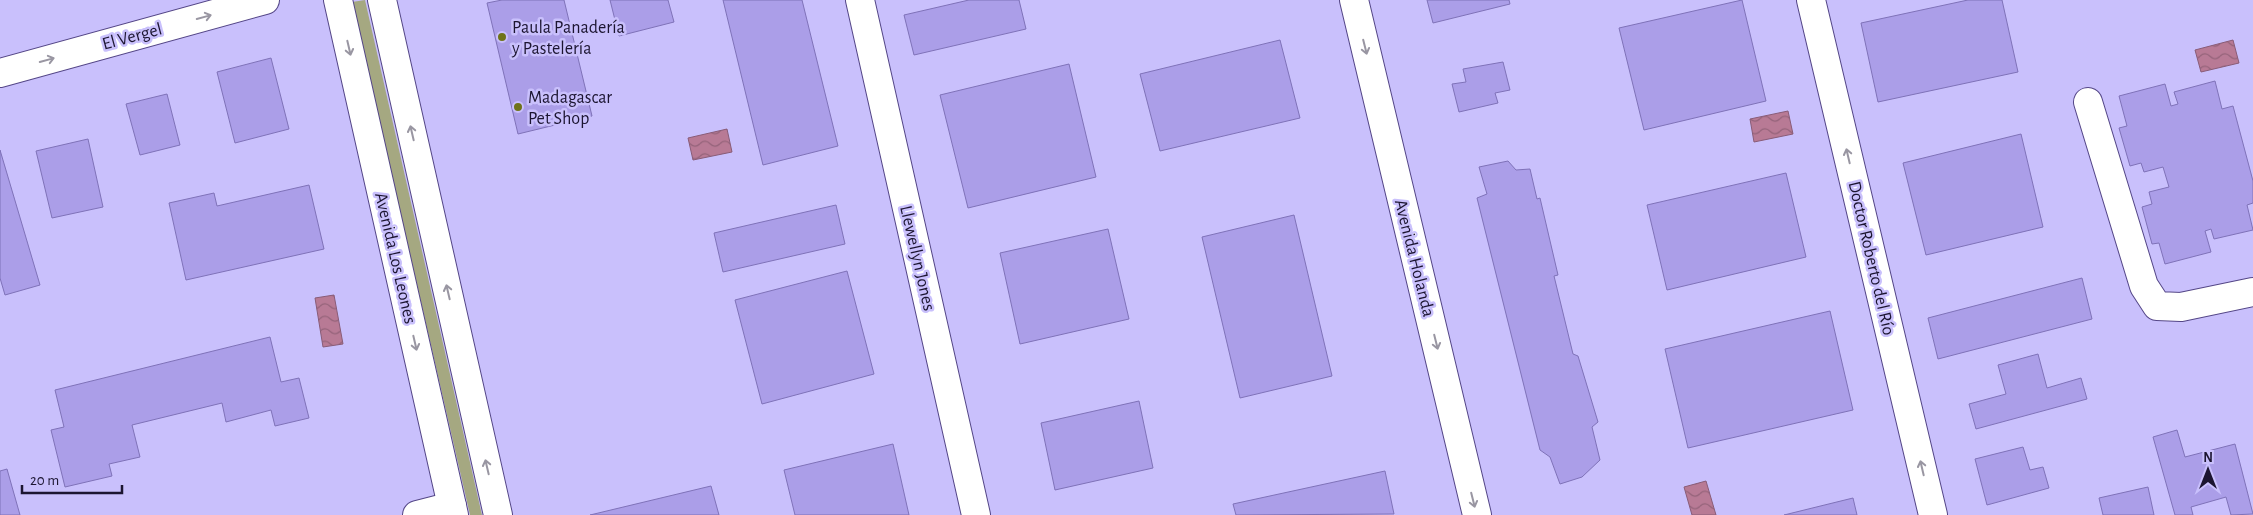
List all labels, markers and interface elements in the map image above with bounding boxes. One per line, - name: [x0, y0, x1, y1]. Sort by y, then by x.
- one-way arrow: [195, 12, 211, 21]
- place label: Paula Panadería y Pastelería: [511, 19, 625, 58]
- street label: El Vergel: [100, 20, 164, 54]
- marker: Paula Panadería y Pastelería: [496, 31, 508, 43]
- one-way arrow: [345, 39, 354, 55]
- one-way arrow: [1361, 39, 1370, 55]
- one-way arrow: [39, 55, 55, 64]
- place label: Madagascar Pet Shop: [528, 89, 612, 128]
- marker: Madagascar Pet Shop: [512, 101, 524, 113]
- one-way arrow: [407, 126, 416, 142]
- one-way arrow: [1843, 149, 1852, 165]
- street label: Doctor Roberto del Río: [1845, 180, 1898, 337]
- street label: Avenida Los Leones: [371, 191, 419, 326]
- street label: Avenida Holanda: [1391, 198, 1437, 319]
- street label: Llewellyn Jones: [896, 204, 938, 313]
- one-way arrow: [443, 284, 452, 300]
- one-way arrow: [1432, 333, 1441, 349]
- one-way arrow: [411, 334, 420, 350]
- north arrow: [2183, 445, 2233, 495]
- text: N: [2203, 451, 2213, 465]
- one-way arrow: [482, 460, 491, 476]
- one-way arrow: [1917, 460, 1926, 476]
- scale bar: [22, 462, 122, 494]
- text: 20 m: [30, 473, 59, 488]
- one-way arrow: [1469, 491, 1479, 507]

